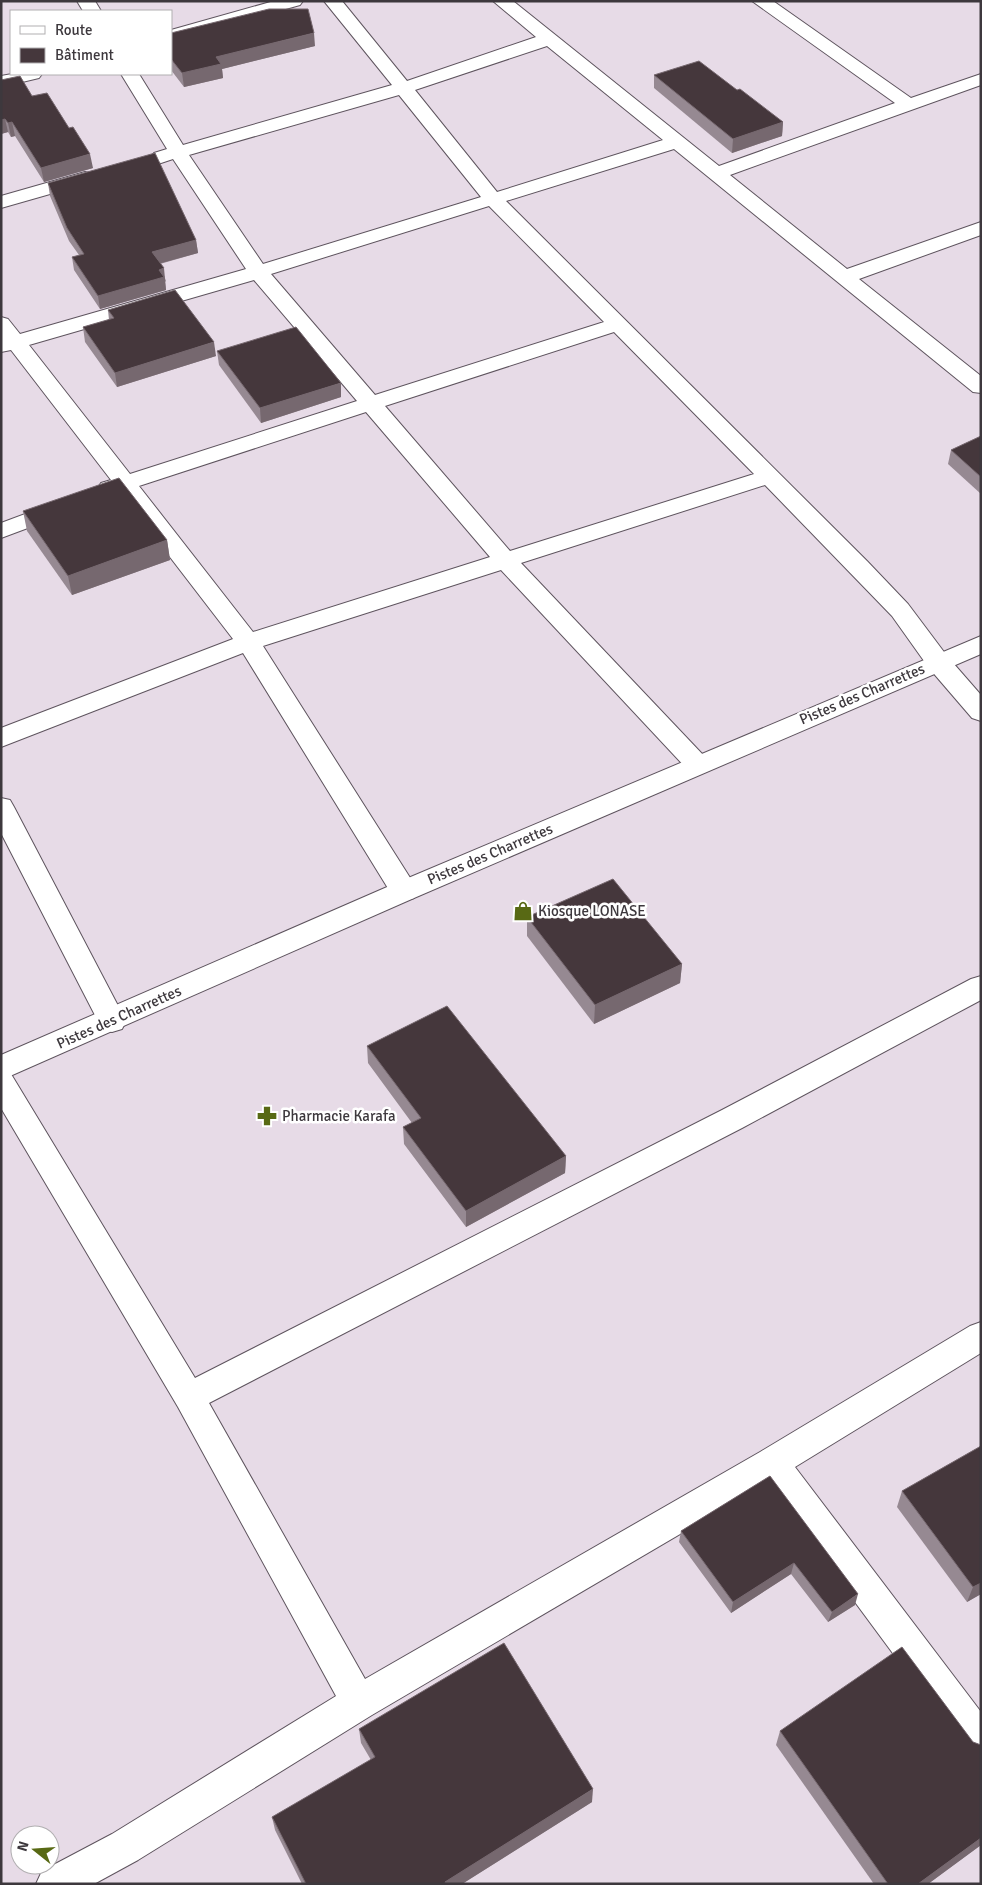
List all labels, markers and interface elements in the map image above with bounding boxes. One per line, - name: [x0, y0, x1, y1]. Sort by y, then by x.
- legend: [10, 10, 172, 75]
- text: Route: [55, 21, 92, 39]
- text: Bâtiment: [55, 46, 114, 64]
- street label: Pistes des Charrettes: [797, 659, 928, 729]
- street label: Pistes des Charrettes: [425, 819, 556, 889]
- shop icon: Kiosque LONASE: [512, 900, 534, 922]
- place label: Kiosque LONASE: [538, 902, 646, 920]
- street label: Pistes des Charrettes: [54, 981, 184, 1053]
- pharmacy icon: Pharmacie Karafa: [256, 1105, 278, 1127]
- place label: Pharmacie Karafa: [282, 1107, 396, 1125]
- north arrow: [10, 1825, 60, 1875]
- text: N: [13, 1839, 33, 1853]

